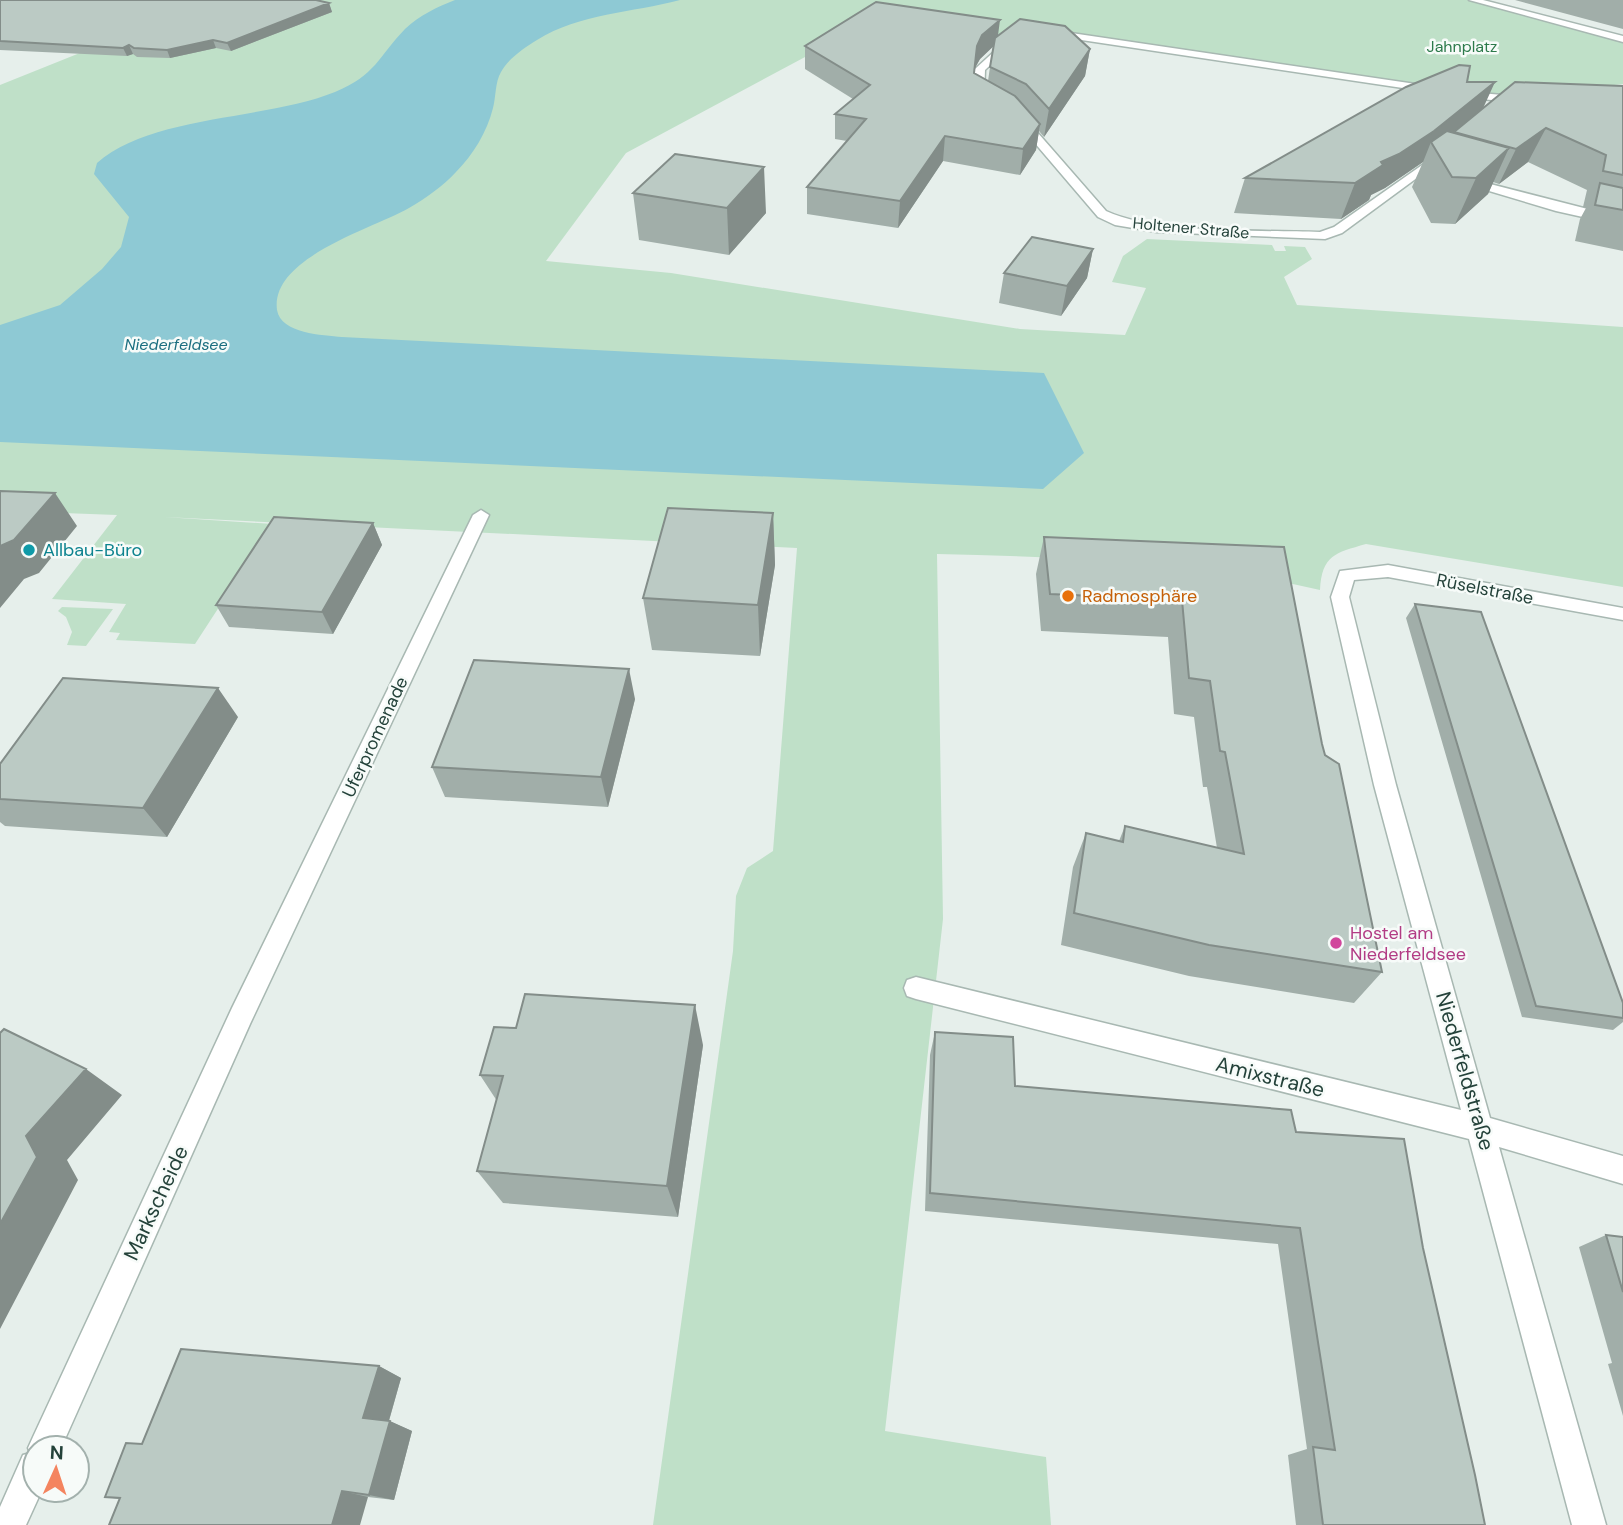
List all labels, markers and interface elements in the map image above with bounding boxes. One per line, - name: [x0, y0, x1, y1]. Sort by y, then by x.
- park label: Jahnplatz: [1427, 36, 1497, 57]
- street label: Holtener Straße: [1132, 212, 1250, 244]
- water label: Niederfeldsee: [124, 334, 228, 355]
- place label: Allbau-Büro: [43, 538, 142, 562]
- marker: Allbau-Büro: [21, 542, 37, 558]
- street label: Rüselstraße: [1434, 568, 1536, 610]
- place label: Radmosphäre: [1082, 584, 1197, 608]
- marker: Radmosphäre: [1060, 588, 1076, 604]
- street label: Uferpromenade: [337, 673, 413, 801]
- place label: Hostel am Niederfeldsee: [1350, 921, 1466, 966]
- marker: Hostel am Niederfeldsee: [1328, 935, 1344, 951]
- street label: Niederfeldstraße: [1429, 988, 1501, 1154]
- street label: Amixstraße: [1213, 1050, 1327, 1104]
- street label: Markscheide: [117, 1141, 195, 1265]
- north arrow: [21, 1434, 91, 1504]
- text: N: [49, 1440, 64, 1465]

